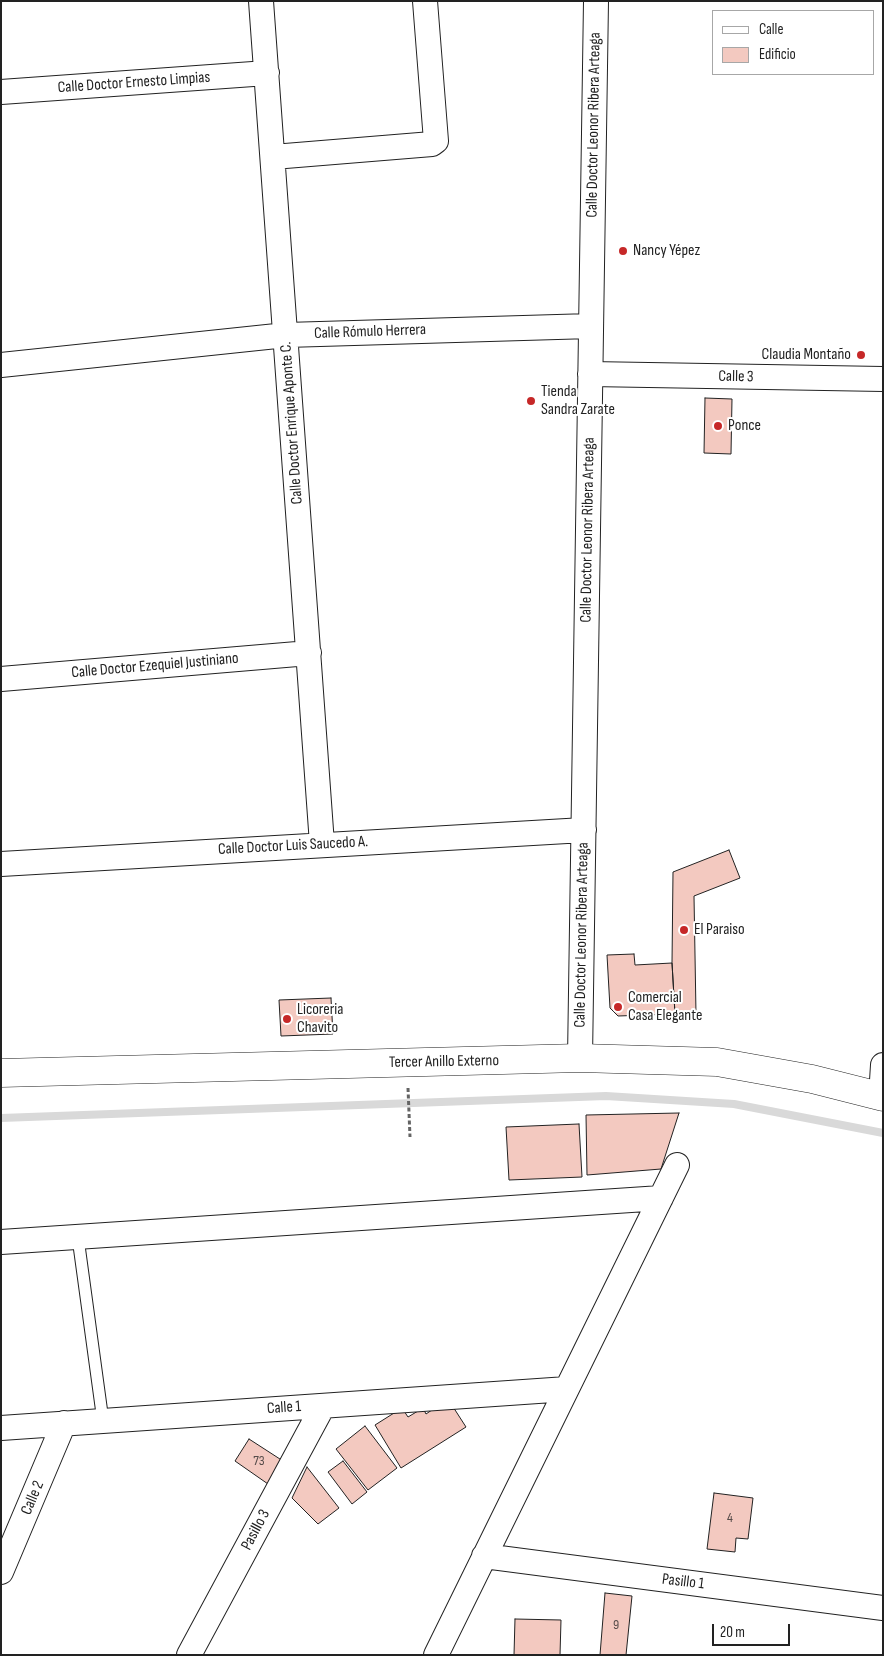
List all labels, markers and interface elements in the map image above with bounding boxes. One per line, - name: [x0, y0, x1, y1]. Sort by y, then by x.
- legend: [712, 10, 874, 75]
- text: Calle: [759, 20, 783, 39]
- street label: Calle Doctor Leonor Ribera Arteaga: [583, 32, 605, 218]
- text: Edificio: [759, 45, 796, 64]
- street label: Calle Doctor Ernesto Limpias: [57, 68, 211, 98]
- place label: Nancy Yépez: [633, 241, 700, 261]
- marker: Nancy Yépez: [617, 245, 629, 257]
- street label: Calle Rómulo Herrera: [314, 320, 426, 344]
- street label: Calle Doctor Enrique Aponte C.: [277, 341, 307, 505]
- place label: Claudia Montaño: [762, 345, 851, 365]
- marker: Claudia Montaño: [855, 349, 867, 361]
- street label: Calle 3: [718, 367, 754, 387]
- place label: Tienda Sandra Zarate: [541, 382, 615, 420]
- marker: Tienda Sandra Zarate: [525, 395, 537, 407]
- place label: Ponce: [728, 416, 761, 436]
- marker: Ponce: [712, 420, 724, 432]
- street label: Calle Doctor Leonor Ribera Arteaga: [577, 437, 599, 623]
- street label: Calle Doctor Ezequiel Justiniano: [71, 649, 239, 683]
- street label: Calle Doctor Luis Saucedo A.: [218, 832, 368, 860]
- street label: Calle Doctor Leonor Ribera Arteaga: [571, 842, 593, 1028]
- place label: El Paraiso: [694, 920, 745, 940]
- marker: El Paraiso: [678, 924, 690, 936]
- place label: Comercial Casa Elegante: [628, 988, 703, 1026]
- place label: Licoreria Chavito: [297, 1000, 343, 1038]
- marker: Comercial Casa Elegante: [612, 1001, 624, 1013]
- marker: Licoreria Chavito: [281, 1013, 293, 1025]
- street label: Tercer Anillo Externo: [389, 1051, 499, 1073]
- street label: Calle 1: [266, 1397, 302, 1419]
- house number: 73: [253, 1453, 265, 1469]
- street label: Calle 2: [17, 1478, 49, 1518]
- street label: Pasillo 3: [237, 1506, 275, 1554]
- house number: 4: [727, 1510, 733, 1526]
- street label: Pasillo 1: [661, 1570, 705, 1594]
- scale bar: [714, 1614, 792, 1646]
- house number: 9: [613, 1617, 619, 1633]
- text: 20 m: [720, 1623, 745, 1642]

